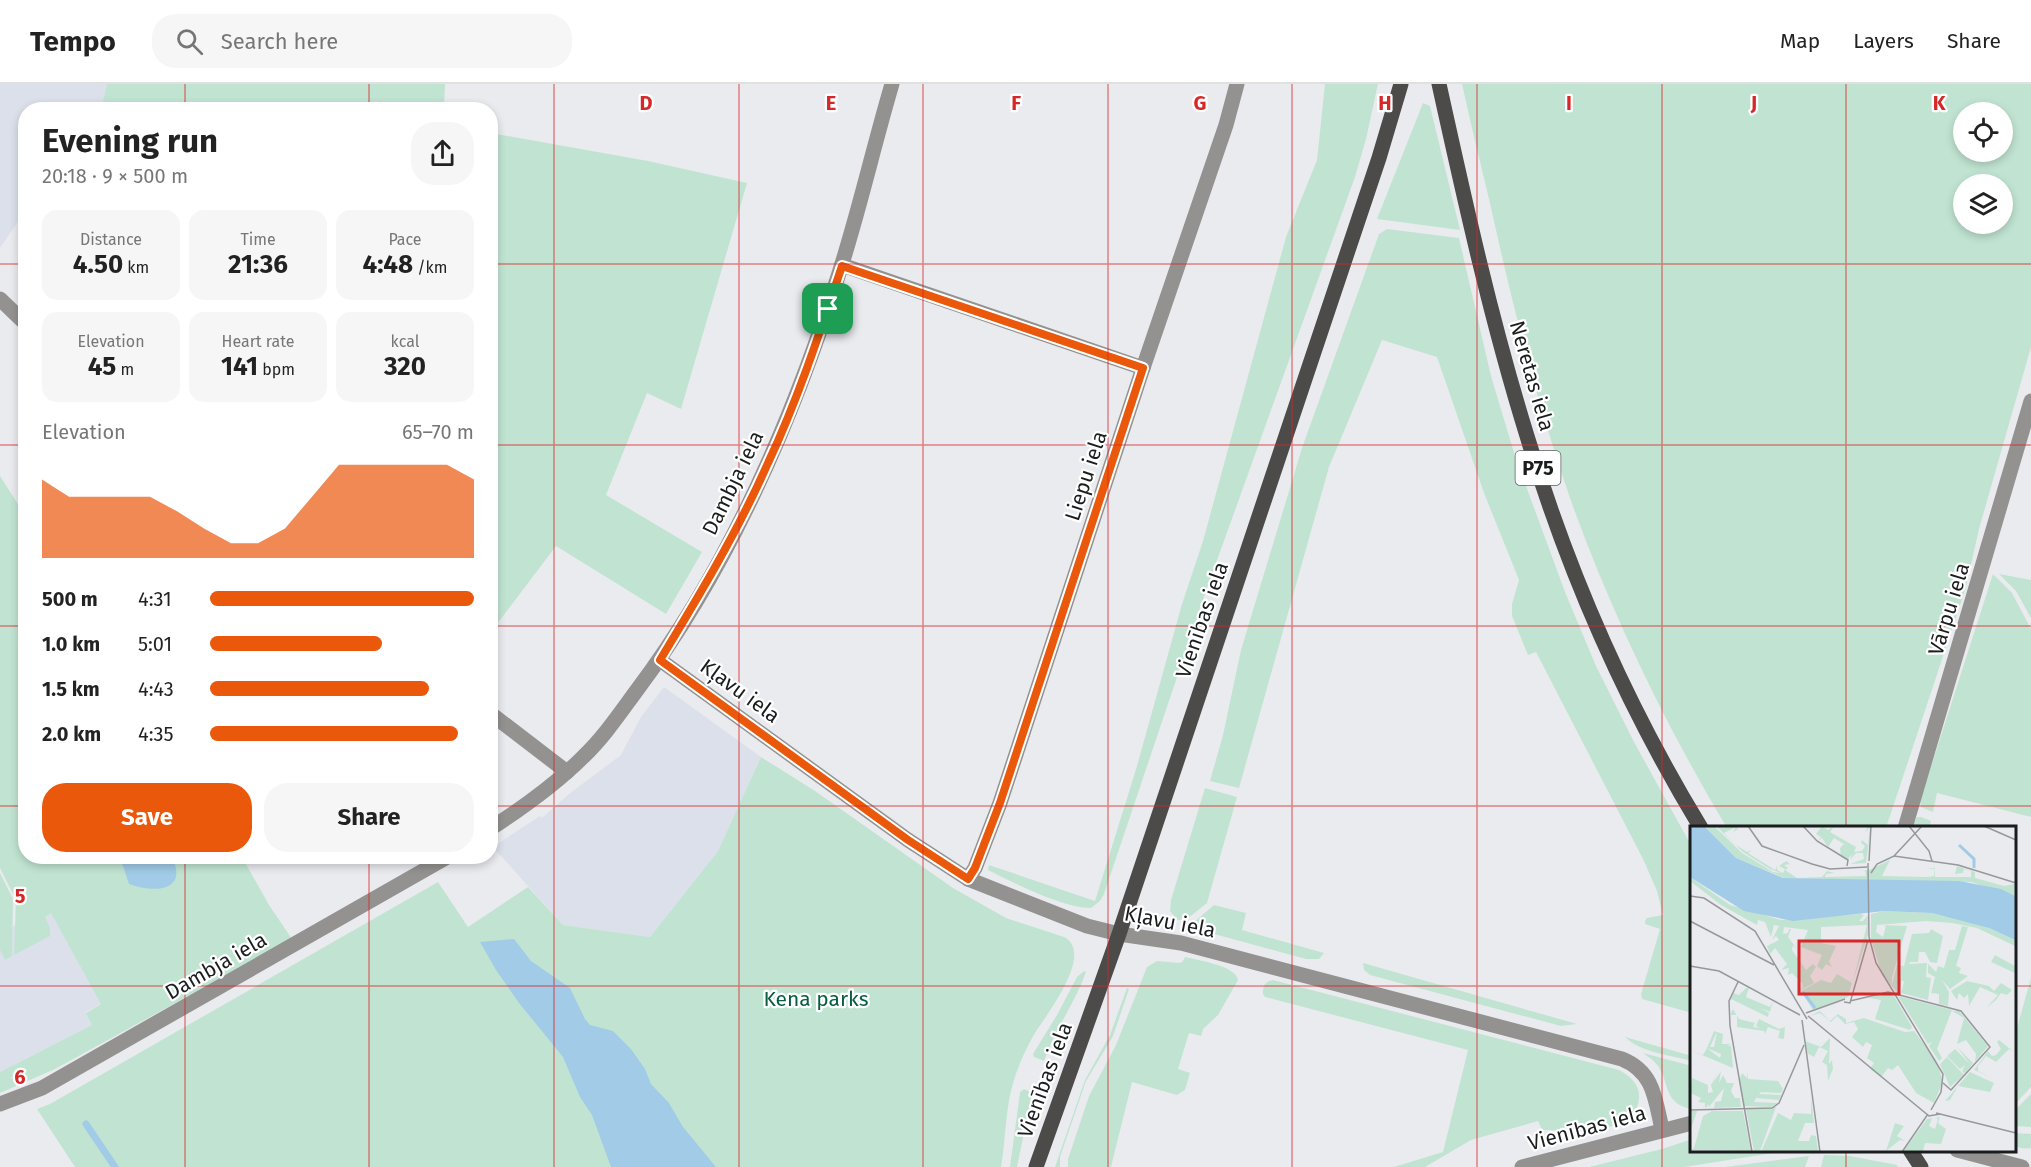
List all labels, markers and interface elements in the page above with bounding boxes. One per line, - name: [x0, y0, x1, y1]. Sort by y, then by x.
- search box: [152, 14, 572, 68]
- text: Tempo: [30, 25, 116, 58]
- icon: search: [173, 25, 206, 58]
- text: Search here: [221, 28, 338, 55]
- text: Map: [1780, 28, 1820, 54]
- text: Layers: [1853, 28, 1914, 54]
- text: Share: [1947, 28, 2001, 54]
- text: D: [639, 91, 653, 115]
- text: E: [826, 91, 836, 115]
- text: F: [1011, 91, 1021, 115]
- text: G: [1194, 91, 1206, 115]
- text: H: [1378, 91, 1392, 115]
- text: I: [1566, 91, 1572, 115]
- text: J: [1750, 91, 1757, 115]
- text: K: [1933, 91, 1946, 115]
- map controls: [1953, 102, 2013, 234]
- button: locate: [1953, 102, 2013, 162]
- text: Evening run: [42, 121, 218, 161]
- button: share: [411, 122, 474, 185]
- text: 20:18 · 9 × 500 m: [42, 164, 188, 188]
- button: layers: [1953, 174, 2013, 234]
- text: Distance: [80, 230, 142, 249]
- text: Time: [240, 230, 276, 249]
- text: Pace: [388, 230, 422, 249]
- text: 4.50: [73, 249, 123, 280]
- text: 21:36: [228, 249, 288, 280]
- text: 4:48: [362, 249, 413, 280]
- text: km: [123, 258, 149, 277]
- text: /km: [413, 258, 448, 277]
- pin: [802, 283, 853, 334]
- icon: arrive: [811, 292, 844, 325]
- street label: Neretas iela: [1504, 318, 1560, 434]
- text: Elevation: [77, 332, 145, 351]
- text: Heart rate: [222, 332, 294, 351]
- text: kcal: [391, 332, 419, 351]
- text: 45: [88, 351, 116, 382]
- text: 141: [221, 351, 258, 382]
- text: 320: [384, 351, 426, 382]
- text: m: [116, 360, 134, 379]
- text: bpm: [258, 360, 295, 379]
- text: Elevation: [42, 420, 126, 444]
- text: 65–70 m: [402, 420, 474, 444]
- street label: Dambja iela: [697, 427, 769, 539]
- street label: Liepu iela: [1059, 428, 1113, 524]
- road number: P75: [1516, 451, 1560, 485]
- street label: Vienības iela: [1170, 558, 1234, 682]
- street label: Vārpu iela: [1923, 560, 1975, 658]
- text: 500 m: [42, 587, 98, 611]
- text: 4:31: [138, 587, 172, 611]
- text: 1.0 km: [42, 632, 100, 656]
- text: 5:01: [138, 632, 172, 656]
- street label: Kļavu iela: [695, 653, 785, 729]
- text: 1.5 km: [42, 677, 100, 701]
- text: 4:43: [138, 677, 174, 701]
- text: 2.0 km: [42, 722, 101, 746]
- text: 4:35: [138, 722, 174, 746]
- button: Save: [42, 783, 252, 852]
- button: Share: [264, 783, 474, 852]
- inset map: [1690, 826, 2016, 1152]
- text: 5: [15, 884, 26, 908]
- street label: Kļavu iela: [1122, 900, 1218, 944]
- street label: Dambja iela: [161, 927, 271, 1005]
- park label: Kena parks: [763, 986, 869, 1012]
- street label: Vienības iela: [1012, 1019, 1078, 1141]
- text: 6: [14, 1065, 26, 1089]
- street label: Vienības iela: [1525, 1100, 1649, 1156]

